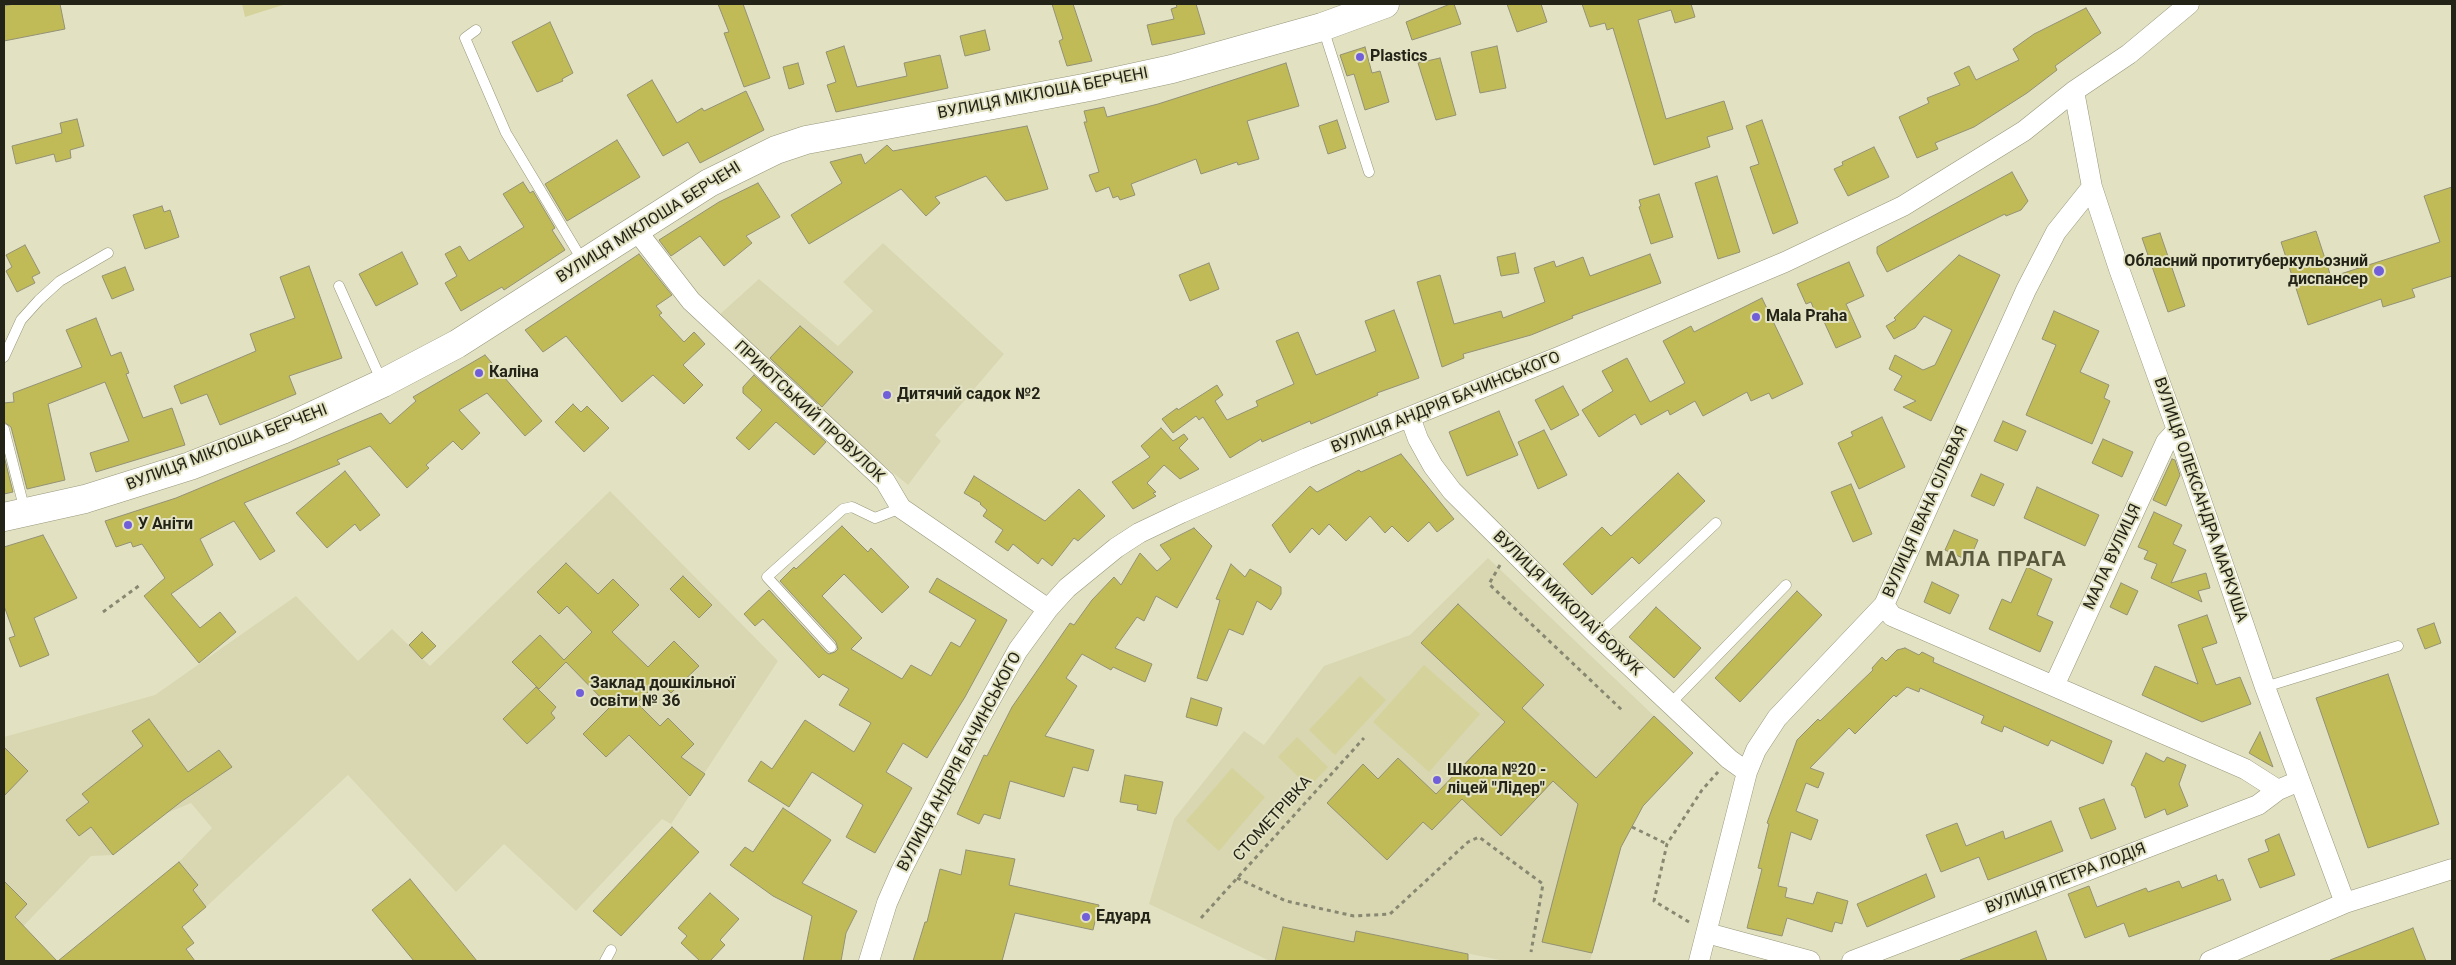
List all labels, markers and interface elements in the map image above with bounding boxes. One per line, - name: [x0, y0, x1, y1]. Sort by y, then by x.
- place label: Plastics: [1370, 47, 1428, 67]
- marker: Plastics: [1354, 51, 1366, 63]
- street label: ВУЛИЦЯ МІКЛОША БЕРЧЕНІ: [936, 64, 1150, 124]
- street label: ВУЛИЦЯ МІКЛОША БЕРЧЕНІ: [553, 158, 745, 288]
- place label: Обласний протитуберкульозний диспансер: [2124, 252, 2368, 290]
- marker: Обласний протитуберкульозний диспансер: [2372, 264, 2386, 278]
- place label: Mala Praha: [1766, 307, 1847, 327]
- marker: Mala Praha: [1750, 311, 1762, 323]
- street label: ПРИЮТСЬКИЙ ПРОВУЛОК: [730, 337, 888, 487]
- street label: ВУЛИЦЯ АНДРІЯ БАЧИНСЬКОГО: [1329, 348, 1563, 458]
- place label: Калiна: [489, 363, 539, 383]
- marker: Калiна: [473, 367, 485, 379]
- street label: ВУЛИЦЯ ОЛЕКСАНДРА МАРКУША: [2149, 375, 2251, 625]
- place label: Дитячий садок №2: [897, 385, 1040, 405]
- marker: Дитячий садок №2: [881, 389, 893, 401]
- street label: ВУЛИЦЯ МІКЛОША БЕРЧЕНІ: [124, 401, 330, 495]
- street label: ВУЛИЦЯ ІВАНА СІЛЬВАЯ: [1879, 423, 1973, 601]
- street label: МАЛА ВУЛИЦЯ: [2080, 501, 2146, 613]
- place label: У Аніти: [138, 515, 193, 535]
- marker: У Аніти: [122, 519, 134, 531]
- street label: ВУЛИЦЯ МИКОЛАЇ БОЖУК: [1488, 528, 1646, 680]
- district label: МАЛА ПРАГА: [1924, 548, 2068, 574]
- street label: ВУЛИЦЯ АНДРІЯ БАЧИНСЬКОГО: [894, 649, 1026, 875]
- place label: Заклад дошкільної освіти № 36: [590, 674, 735, 712]
- marker: Заклад дошкільної освіти № 36: [574, 687, 586, 699]
- place label: Школа №20 - ліцей "Лідер": [1447, 761, 1546, 799]
- street label: СТОМЕТРІВКА: [1230, 772, 1316, 866]
- marker: Школа №20 - ліцей "Лідер": [1431, 774, 1443, 786]
- street label: ВУЛИЦЯ ПЕТРА ЛОДІЯ: [1983, 840, 2149, 918]
- place label: Едуард: [1096, 907, 1151, 927]
- marker: Едуард: [1080, 911, 1092, 923]

